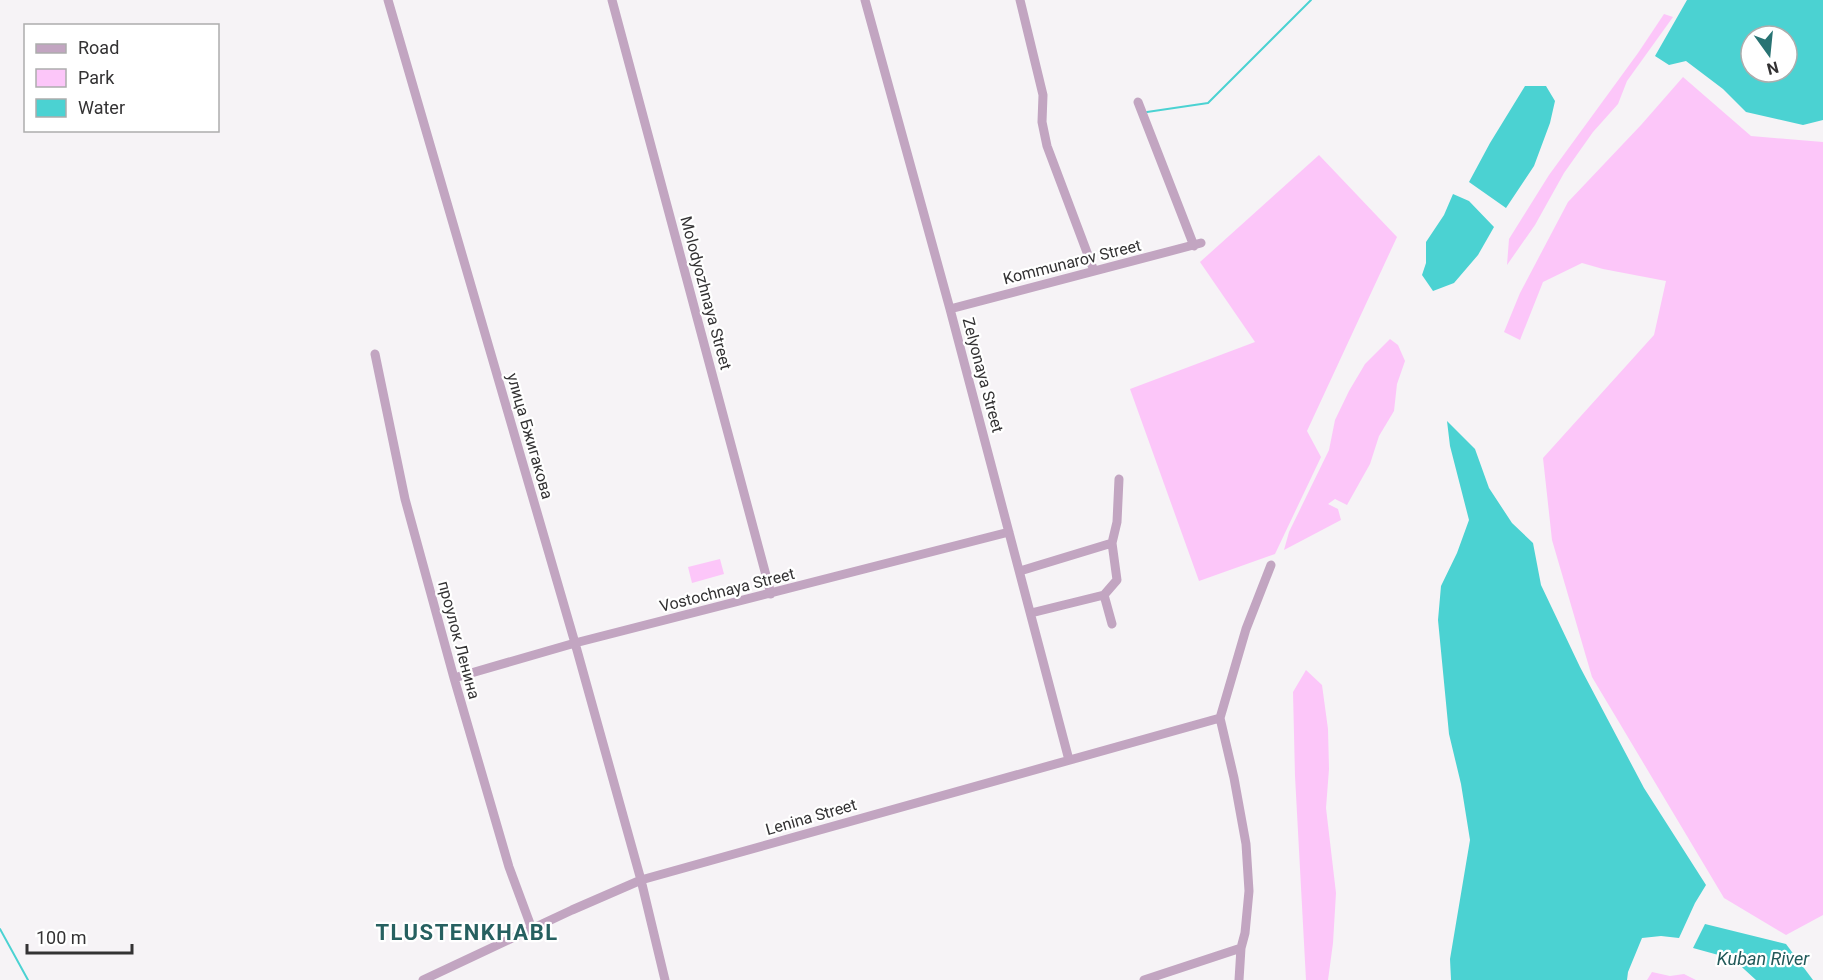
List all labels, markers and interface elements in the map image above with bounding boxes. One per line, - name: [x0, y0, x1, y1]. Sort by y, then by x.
- legend: [24, 24, 219, 132]
- north arrow: [1739, 24, 1799, 84]
- text: Road: [78, 37, 119, 58]
- text: N: [1765, 57, 1781, 79]
- text: Park: [78, 67, 115, 88]
- text: Water: [78, 97, 125, 118]
- street label: Molodyozhnaya Street: [676, 214, 736, 372]
- street label: Kommunarov Street: [1001, 236, 1143, 288]
- street label: Zelyonaya Street: [959, 315, 1007, 435]
- street label: улица Бжигакова: [503, 371, 557, 501]
- street label: Vostochnaya Street: [658, 564, 796, 616]
- street label: проулок Ленина: [434, 579, 484, 701]
- street label: Lenina Street: [763, 795, 859, 839]
- scale bar: [27, 917, 132, 955]
- district label: TLUSTENKHABL: [375, 920, 559, 945]
- text: 100 m: [36, 927, 87, 948]
- water label: Kuban River: [1717, 948, 1810, 969]

